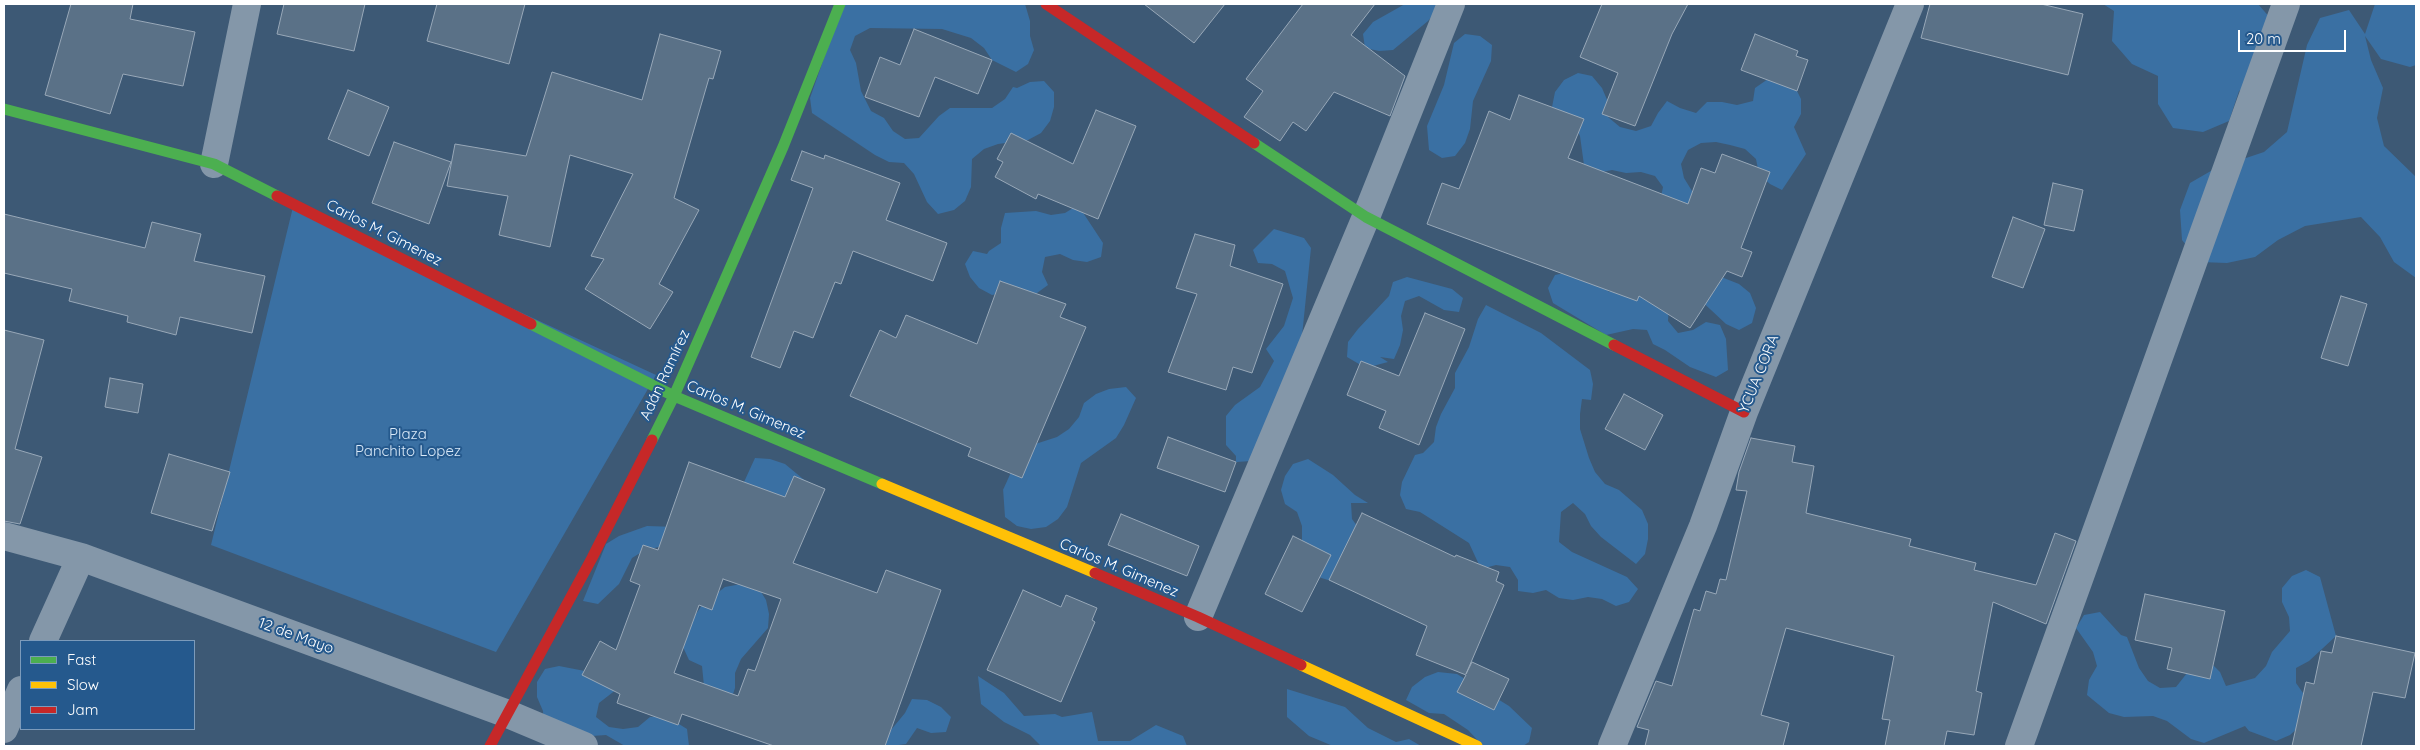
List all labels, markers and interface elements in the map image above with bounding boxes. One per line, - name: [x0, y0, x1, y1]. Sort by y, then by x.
- scale bar: [2240, 20, 2348, 52]
- text: 20 m: [2246, 29, 2281, 48]
- street label: Carlos M. Gimenez: [323, 196, 445, 270]
- street label: Adán Ramírez: [636, 327, 694, 423]
- street label: YCUA CORA: [1735, 332, 1783, 416]
- street label: Carlos M. Gimenez: [684, 377, 808, 443]
- park label: Plaza Panchito Lopez: [355, 425, 461, 460]
- street label: Carlos M. Gimenez: [1057, 535, 1181, 601]
- street label: 12 de Mayo: [256, 614, 336, 658]
- legend: [20, 640, 195, 730]
- text: Fast: [67, 650, 96, 669]
- text: Slow: [67, 675, 99, 694]
- text: Jam: [67, 700, 98, 719]

